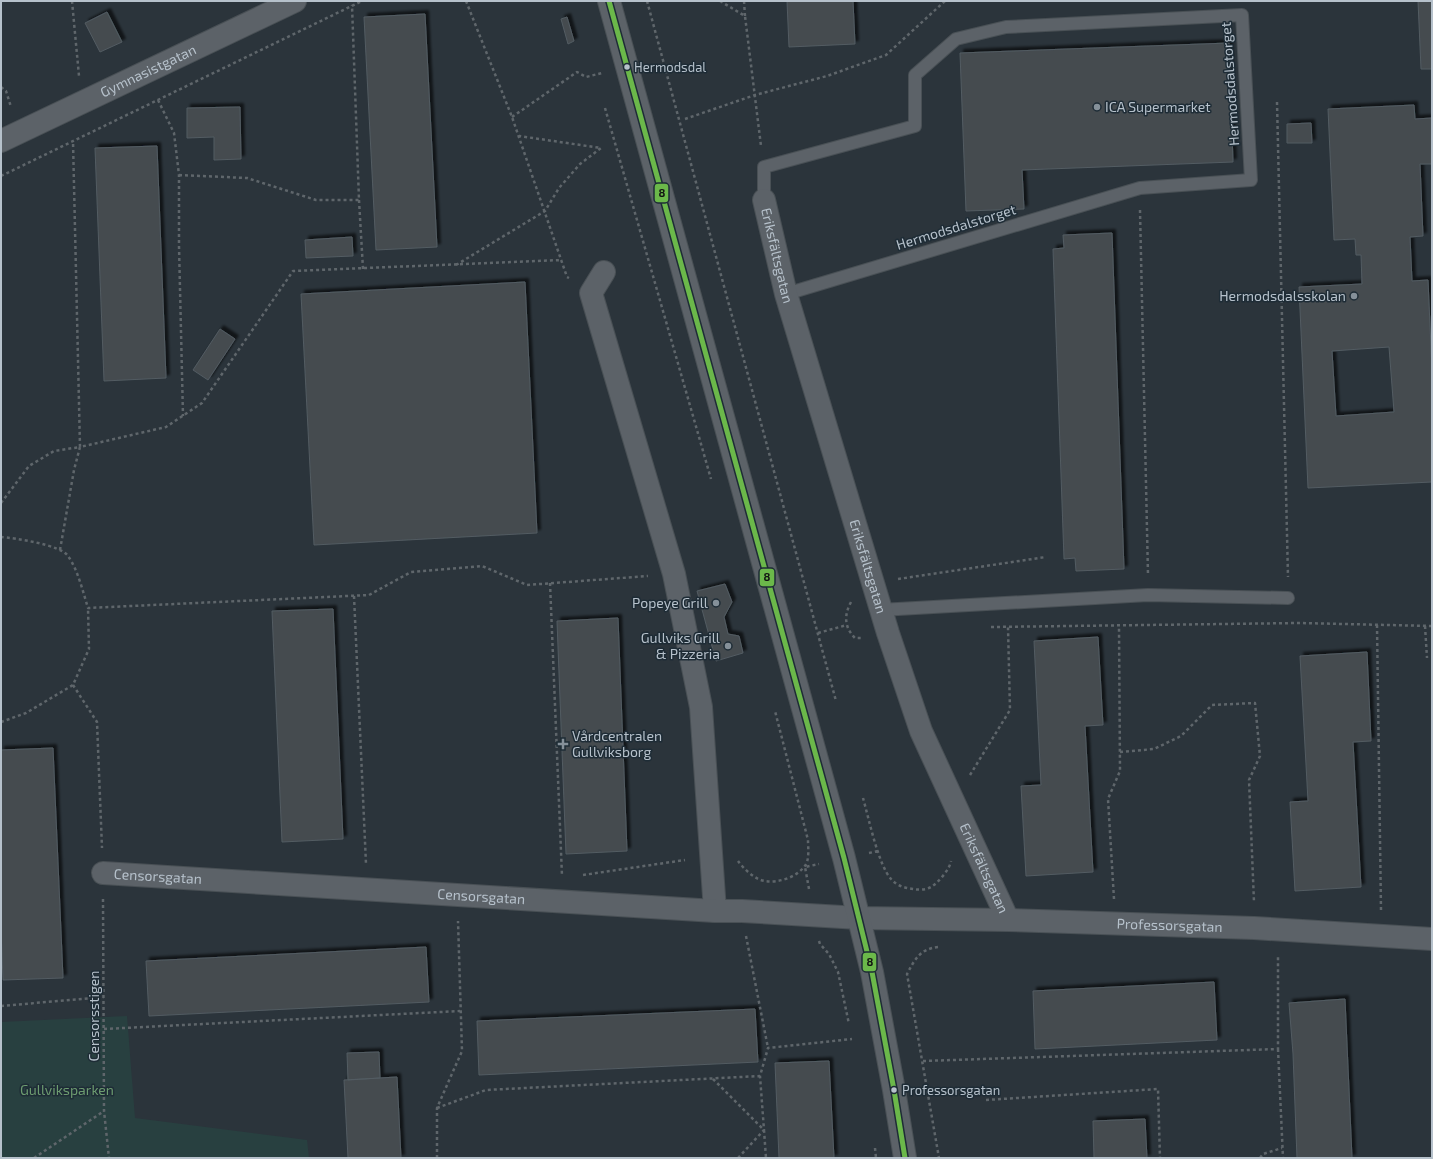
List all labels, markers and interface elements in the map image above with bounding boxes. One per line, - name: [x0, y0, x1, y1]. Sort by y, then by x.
- street label: Hermodsdalstorget: [1217, 21, 1242, 147]
- street label: Gymnasistgatan: [97, 40, 199, 100]
- place label: Hermodsdal: [634, 59, 706, 75]
- marker: Hermodsdal: [622, 62, 632, 72]
- place label: ICA Supermarket: [1105, 98, 1211, 115]
- marker: ICA Supermarket: [1092, 102, 1102, 112]
- line badge: 8: [654, 183, 669, 203]
- text: 8: [659, 186, 666, 199]
- street label: Hermodsdalstorget: [894, 200, 1018, 253]
- street label: Eriksfältsgatan: [758, 206, 797, 305]
- place label: Hermodsdalsskolan: [1219, 287, 1346, 304]
- marker: Hermodsdalsskolan: [1349, 291, 1359, 301]
- street label: Eriksfältsgatan: [846, 517, 891, 615]
- line badge: 8: [759, 568, 775, 587]
- text: 8: [764, 570, 771, 583]
- place label: Popeye Grill: [632, 594, 709, 611]
- marker: Popeye Grill: [711, 598, 721, 608]
- place label: Gullviks Grill & Pizzeria: [641, 629, 721, 662]
- marker: Gullviks Grill & Pizzeria: [723, 641, 733, 651]
- place label: Vårdcentralen Gullviksborg: [572, 727, 662, 760]
- marker: Vårdcentralen Gullviksborg: [557, 738, 569, 750]
- street label: Eriksfältsgatan: [957, 820, 1013, 916]
- street label: Censorsgatan: [113, 865, 202, 887]
- street label: Censorsgatan: [437, 885, 526, 907]
- street label: Professorsgatan: [1116, 915, 1223, 935]
- line badge: 8: [862, 952, 877, 972]
- text: 8: [867, 955, 874, 968]
- street label: Censorsstigen: [85, 971, 102, 1061]
- park label: Gullviksparken: [20, 1081, 114, 1098]
- place label: Professorsgatan: [902, 1082, 1000, 1098]
- marker: Professorsgatan: [889, 1085, 899, 1095]

